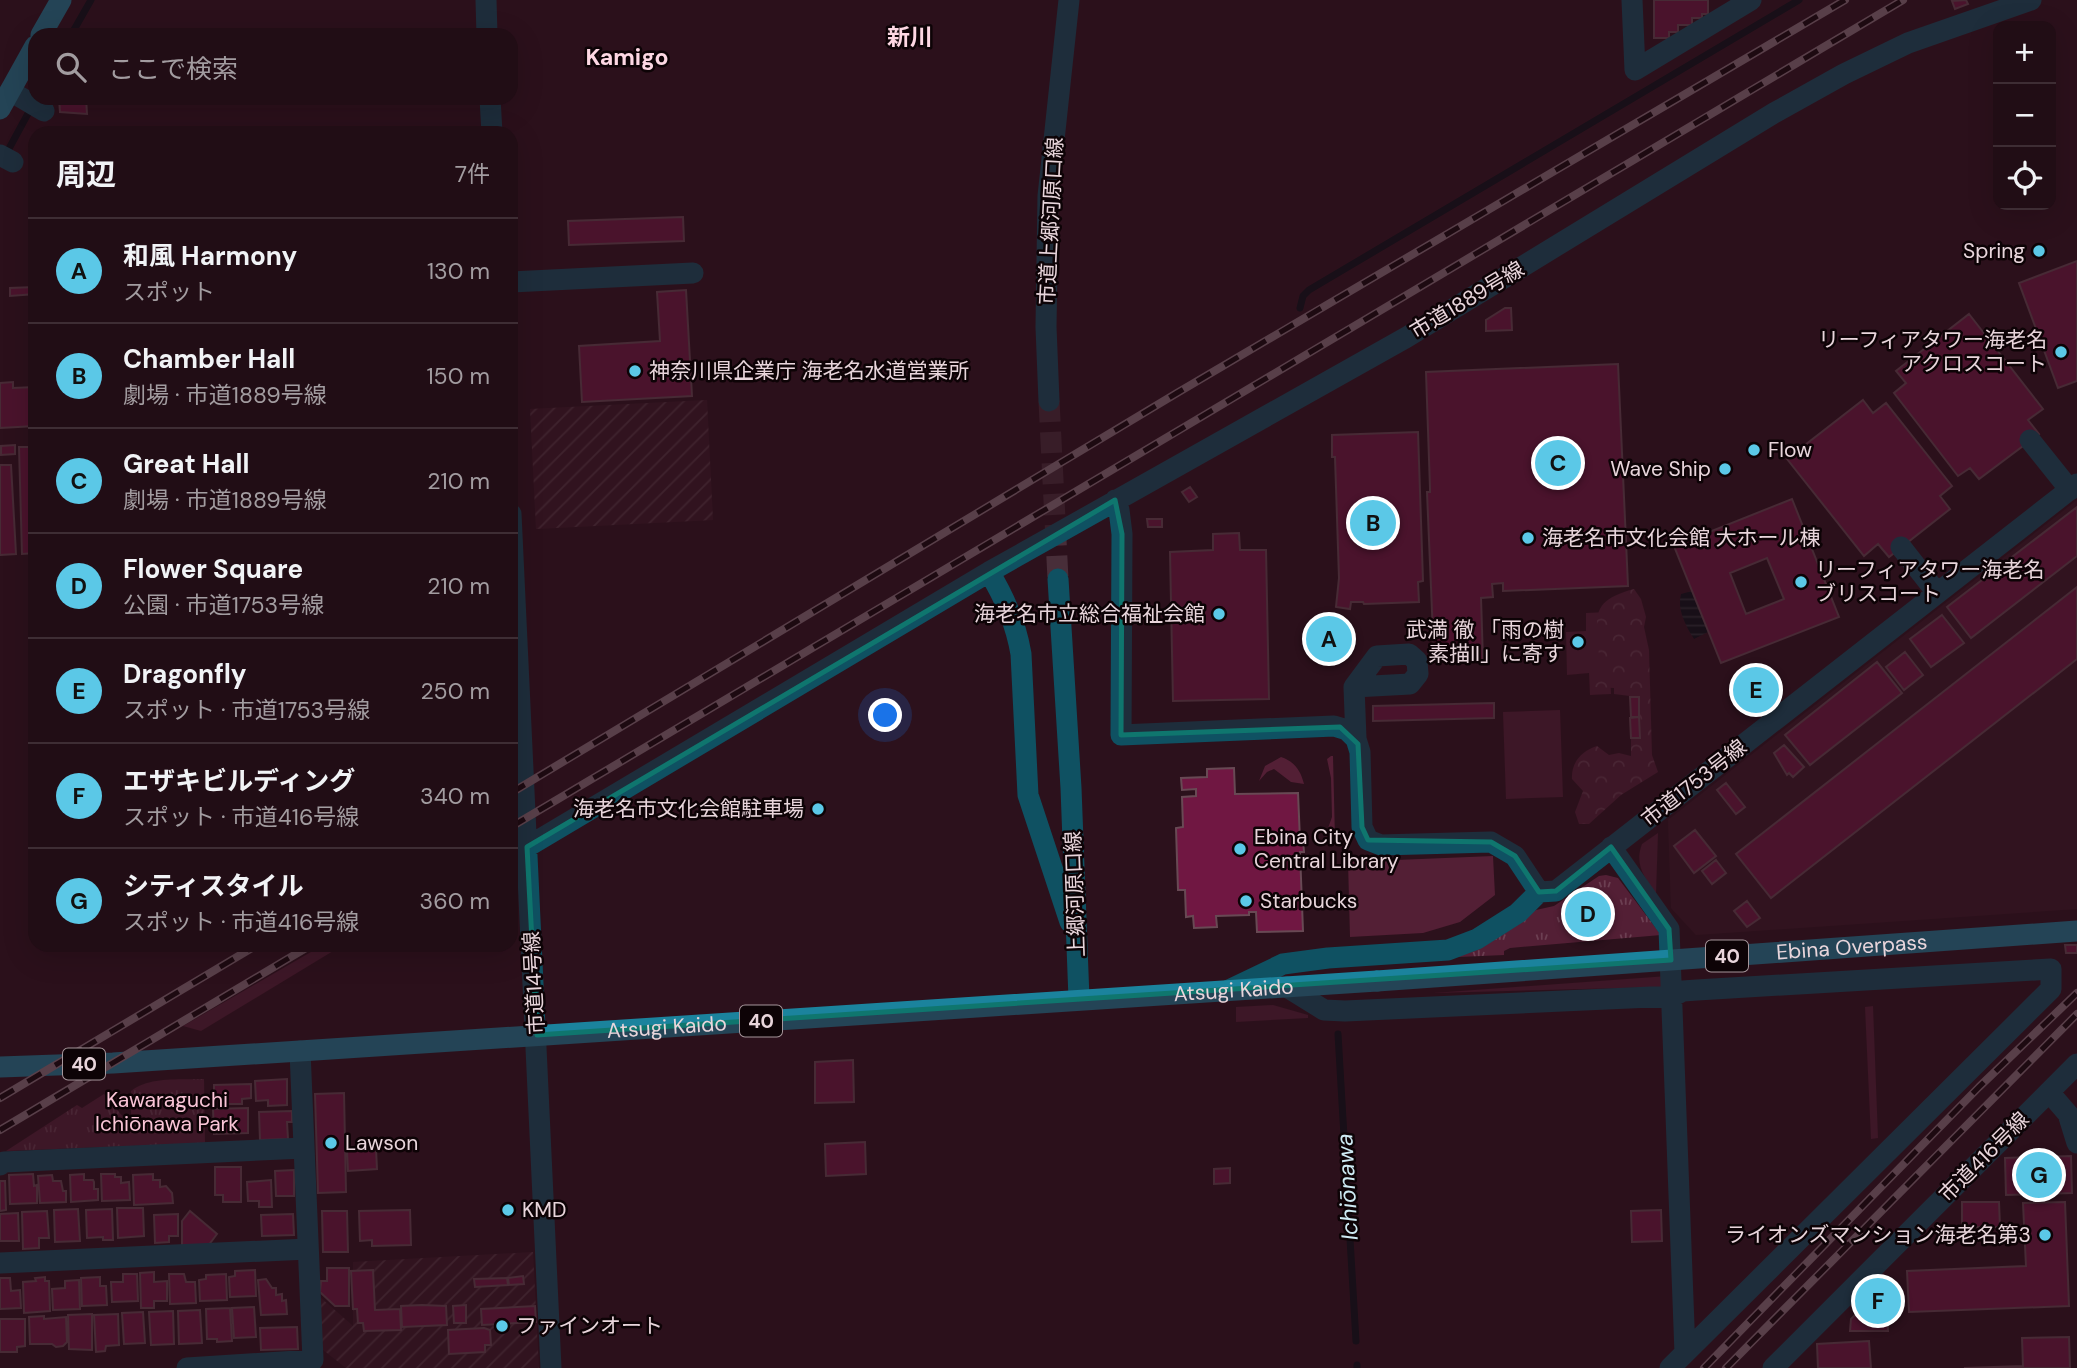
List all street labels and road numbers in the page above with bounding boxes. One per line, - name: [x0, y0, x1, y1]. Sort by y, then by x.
- street label: 市道上郷河原口線: [1033, 136, 1069, 306]
- street label: 市道1889号線: [1405, 255, 1529, 345]
- street label: 市道1753号線: [1636, 733, 1752, 833]
- street label: 上郷河原口線: [1059, 831, 1091, 957]
- street label: Ebina Overpass: [1775, 928, 1928, 966]
- street label: 市道14号線: [517, 931, 551, 1035]
- road number: 40: [1706, 940, 1748, 972]
- street label: Atsugi Kaido: [1173, 972, 1294, 1008]
- road number: 40: [740, 1006, 782, 1036]
- street label: Atsugi Kaido: [606, 1009, 728, 1045]
- road number: 40: [63, 1048, 105, 1080]
- street label: 市道416号線: [1933, 1106, 2035, 1208]

